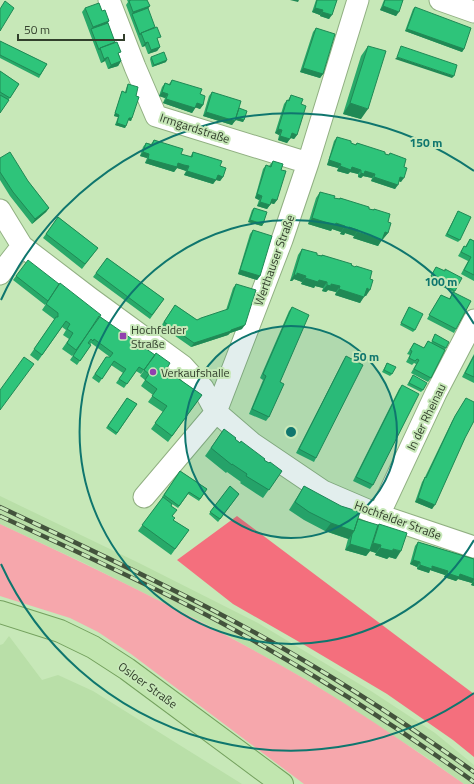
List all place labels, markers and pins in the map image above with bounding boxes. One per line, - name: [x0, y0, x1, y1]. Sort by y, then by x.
- place label: Hochfelder Straße: [131, 320, 186, 353]
- marker: Hochfelder Straße: [118, 331, 128, 341]
- place label: Verkaufshalle: [161, 363, 230, 382]
- marker: Verkaufshalle: [148, 367, 158, 377]
- centre of rings: [284, 425, 298, 439]

